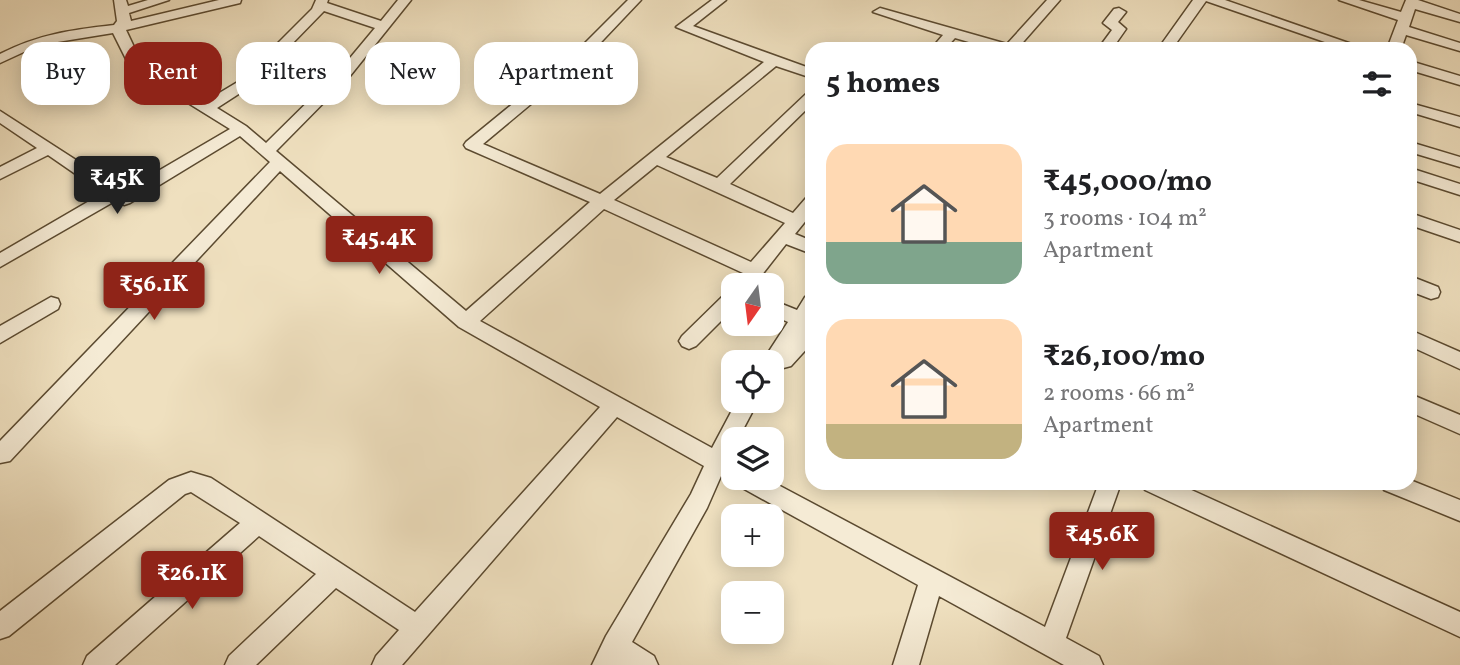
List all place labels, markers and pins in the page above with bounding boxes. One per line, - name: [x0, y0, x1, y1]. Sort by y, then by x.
- pin: ₹45K: [76, 156, 158, 216]
- pin: ₹45.4K: [322, 216, 436, 276]
- pin: ₹56.1K: [97, 262, 211, 322]
- pin: ₹45.6K: [1045, 512, 1159, 572]
- pin: ₹26.1K: [135, 552, 249, 611]

